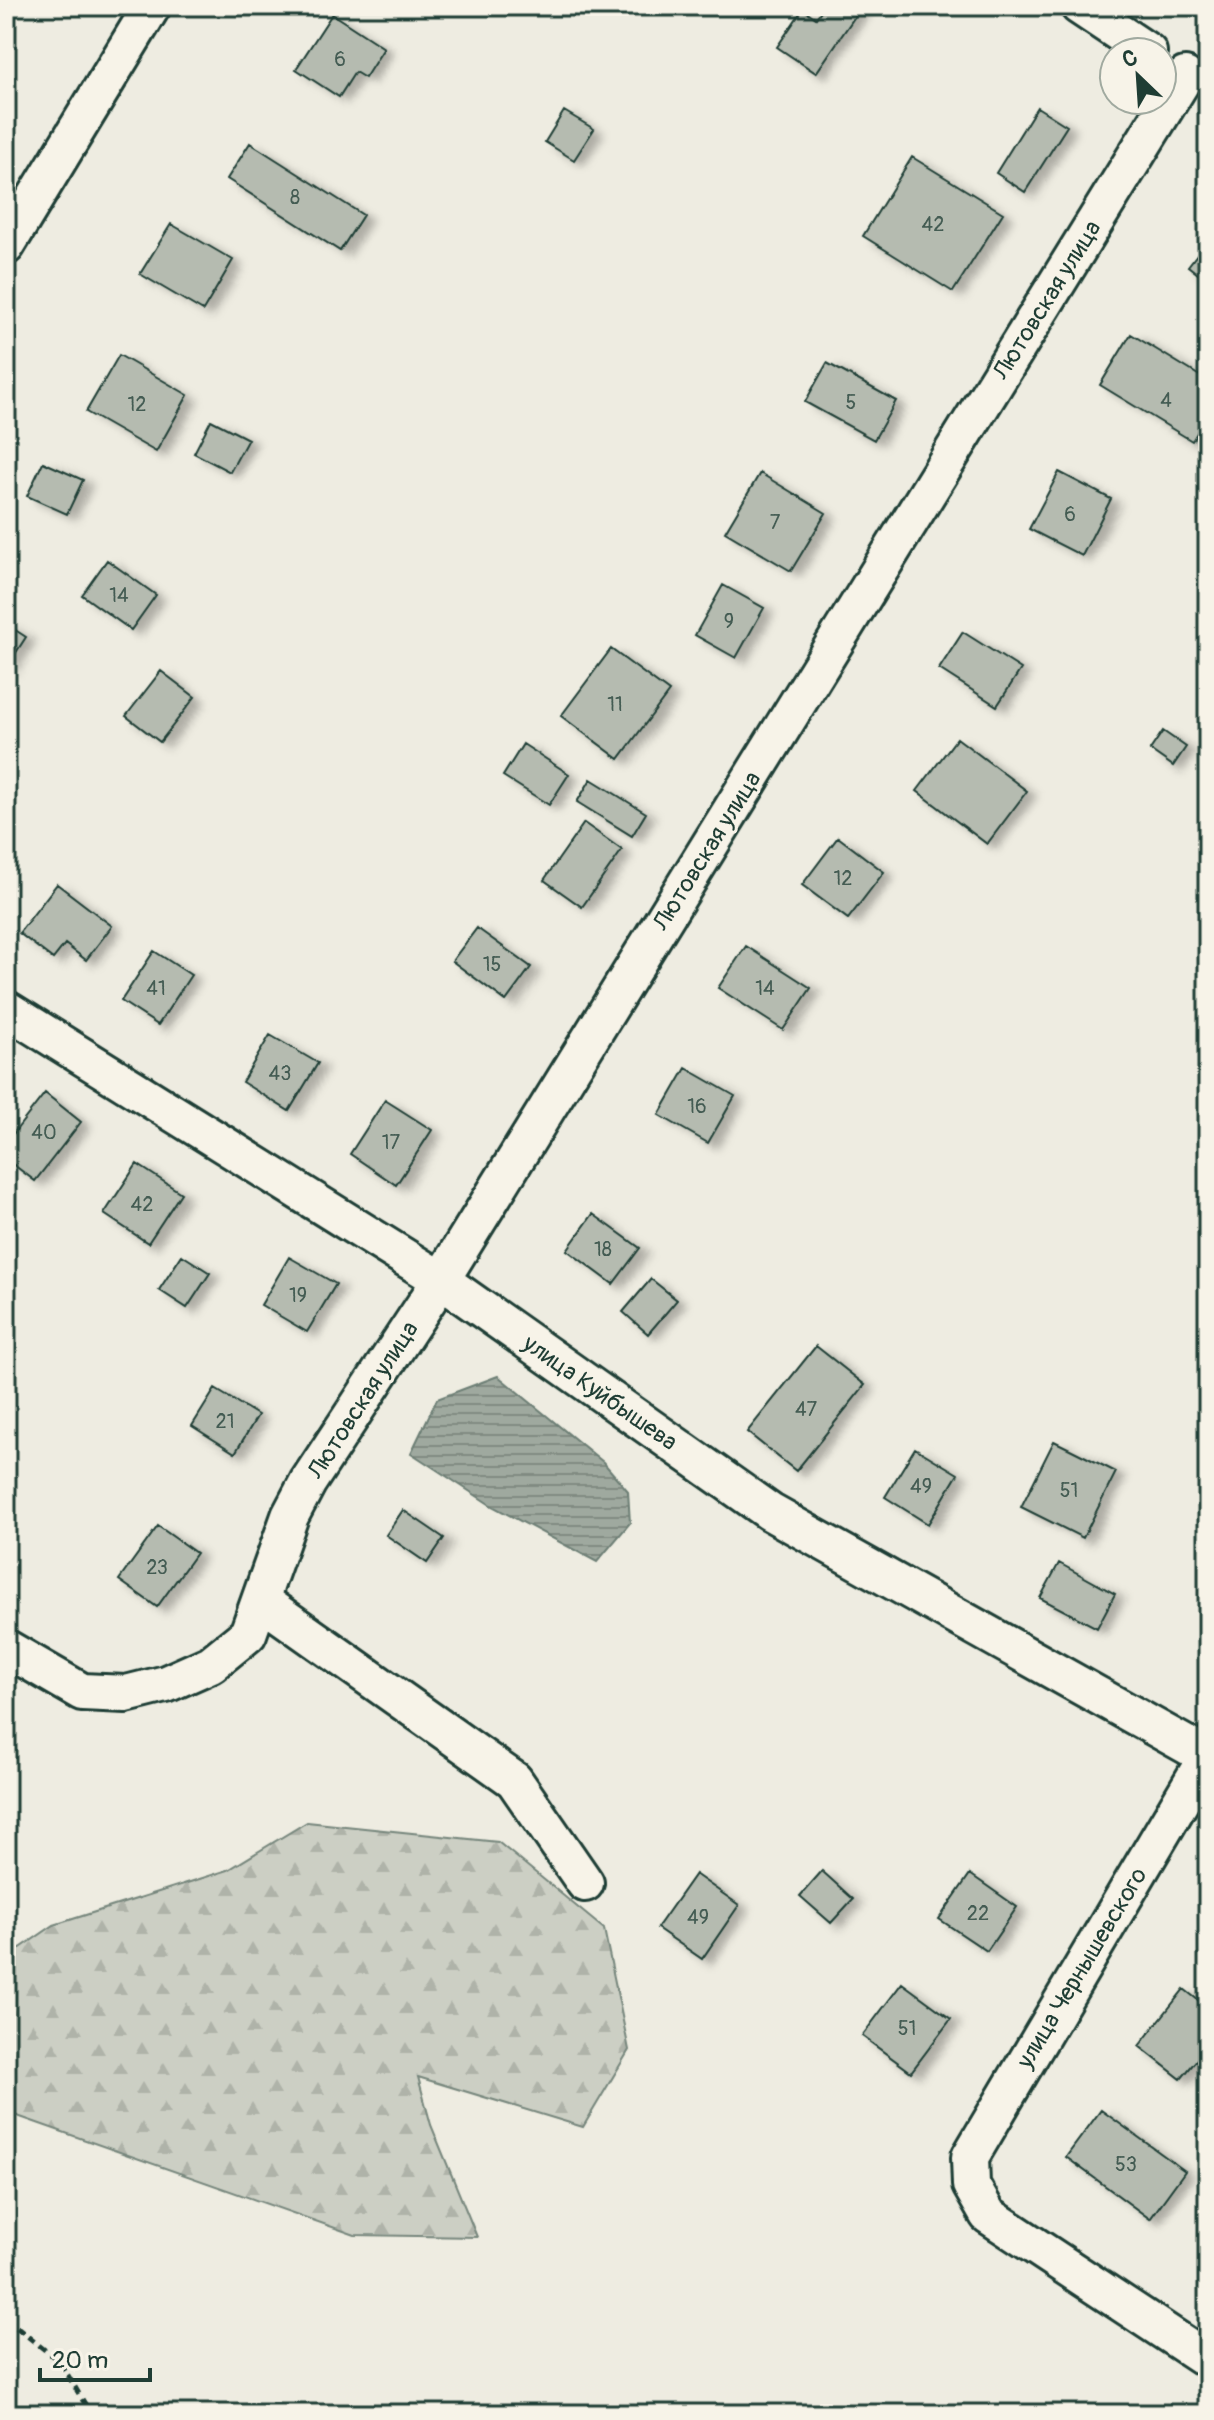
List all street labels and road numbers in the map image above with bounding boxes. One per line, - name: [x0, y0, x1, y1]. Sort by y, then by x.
- street label: Лютовская улица: [986, 215, 1107, 386]
- street label: Лютовская улица: [646, 766, 767, 937]
- street label: Лютовская улица: [301, 1316, 425, 1485]
- street label: улица Куйбышева: [517, 1328, 683, 1457]
- street label: улица Чернышевского: [1010, 1862, 1153, 2075]

